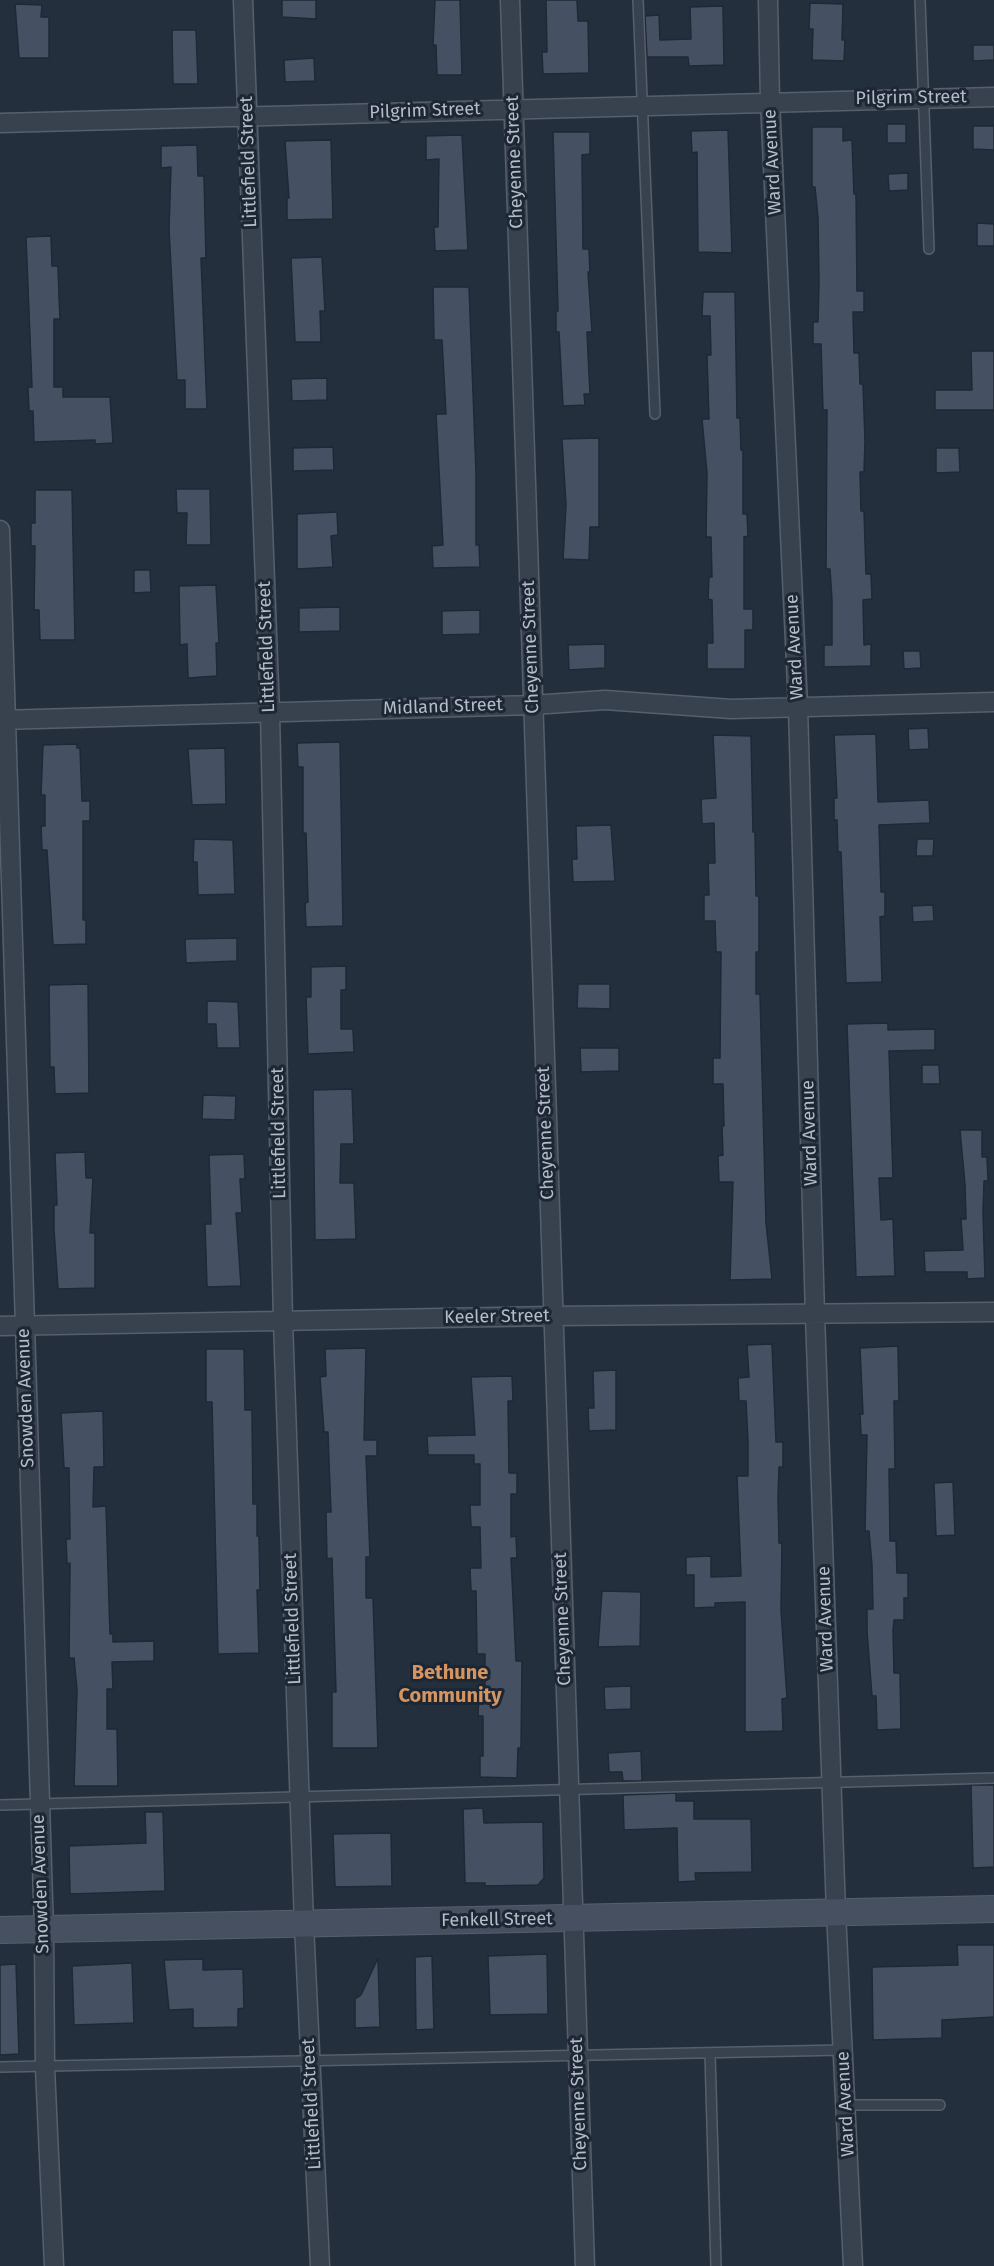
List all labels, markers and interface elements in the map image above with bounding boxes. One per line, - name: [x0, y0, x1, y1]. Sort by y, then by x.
- street label: Pilgrim Street: [855, 86, 967, 110]
- street label: Cheyenne Street: [502, 95, 528, 229]
- street label: Littlefield Street: [236, 96, 262, 228]
- street label: Pilgrim Street: [369, 98, 481, 124]
- street label: Ward Avenue: [759, 109, 787, 215]
- street label: Cheyenne Street: [518, 580, 544, 714]
- street label: Littlefield Street: [254, 581, 280, 713]
- street label: Ward Avenue: [781, 594, 809, 700]
- street label: Midland Street: [383, 694, 503, 720]
- street label: Cheyenne Street: [533, 1066, 559, 1200]
- street label: Littlefield Street: [267, 1067, 291, 1199]
- street label: Ward Avenue: [797, 1080, 823, 1186]
- street label: Keeler Street: [444, 1305, 550, 1329]
- street label: Snowden Avenue: [13, 1328, 39, 1468]
- street label: Cheyenne Street: [550, 1552, 576, 1686]
- street label: Littlefield Street: [280, 1553, 306, 1685]
- street label: Ward Avenue: [813, 1566, 839, 1672]
- district label: Bethune Community: [398, 1661, 502, 1708]
- street label: Snowden Avenue: [28, 1814, 54, 1954]
- street label: Fenkell Street: [441, 1908, 553, 1932]
- street label: Cheyenne Street: [566, 2037, 592, 2171]
- street label: Littlefield Street: [298, 2038, 326, 2170]
- street label: Ward Avenue: [832, 2051, 860, 2157]

